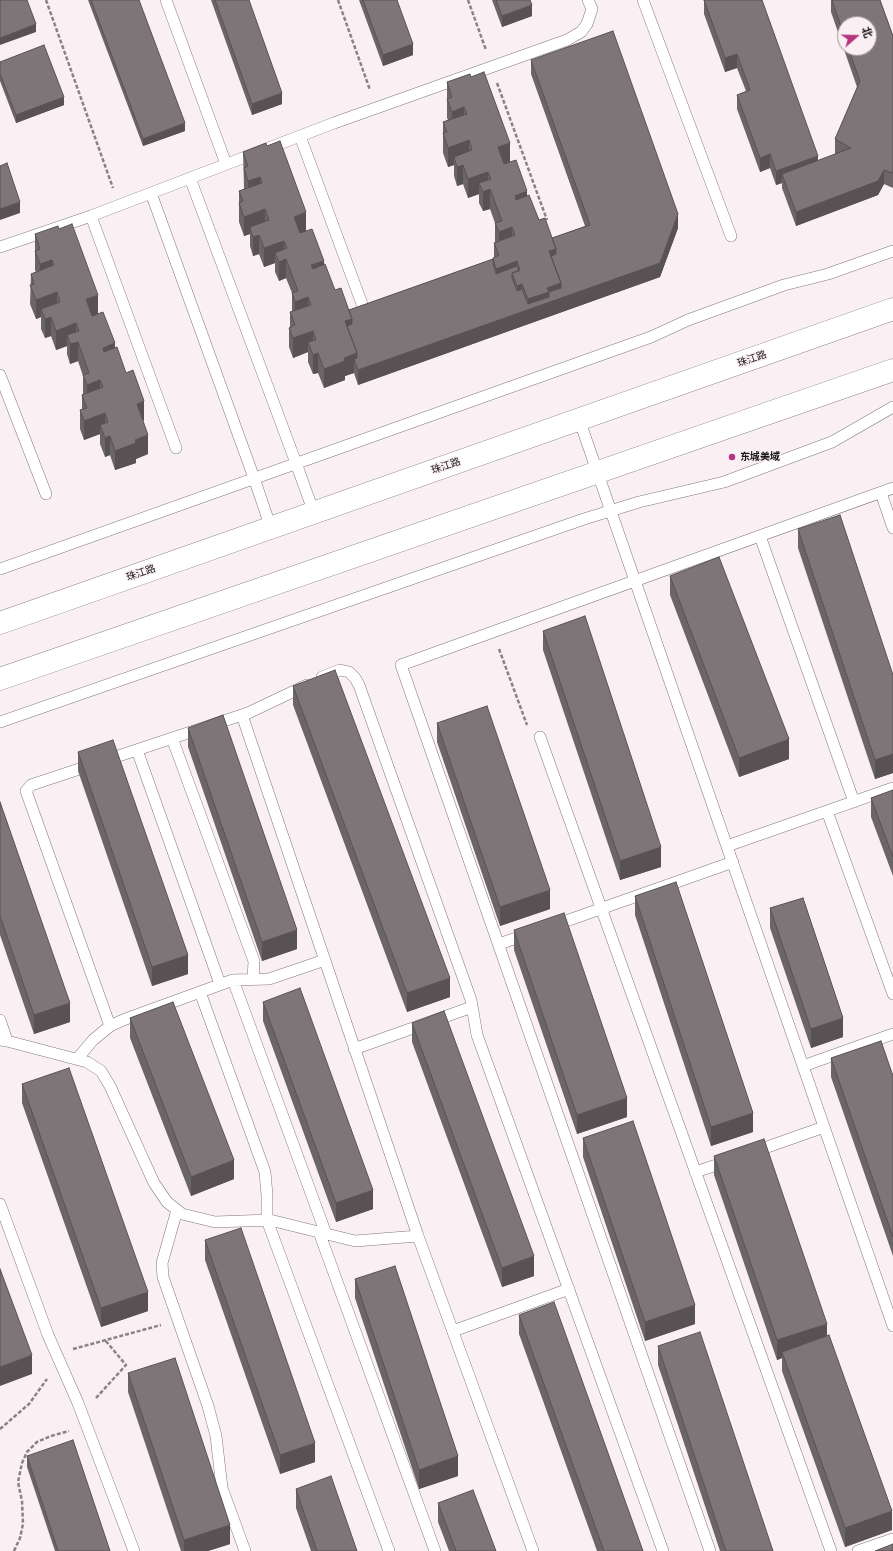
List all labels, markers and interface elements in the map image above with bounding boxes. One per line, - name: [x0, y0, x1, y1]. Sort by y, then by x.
- north arrow: [837, 16, 877, 56]
- text: 北: [860, 25, 875, 39]
- street label: 珠江路: [736, 348, 768, 370]
- place label: 东城美域: [740, 451, 780, 463]
- marker: 东城美域: [727, 452, 737, 462]
- street label: 珠江路: [430, 455, 462, 477]
- street label: 珠江路: [125, 562, 157, 584]

